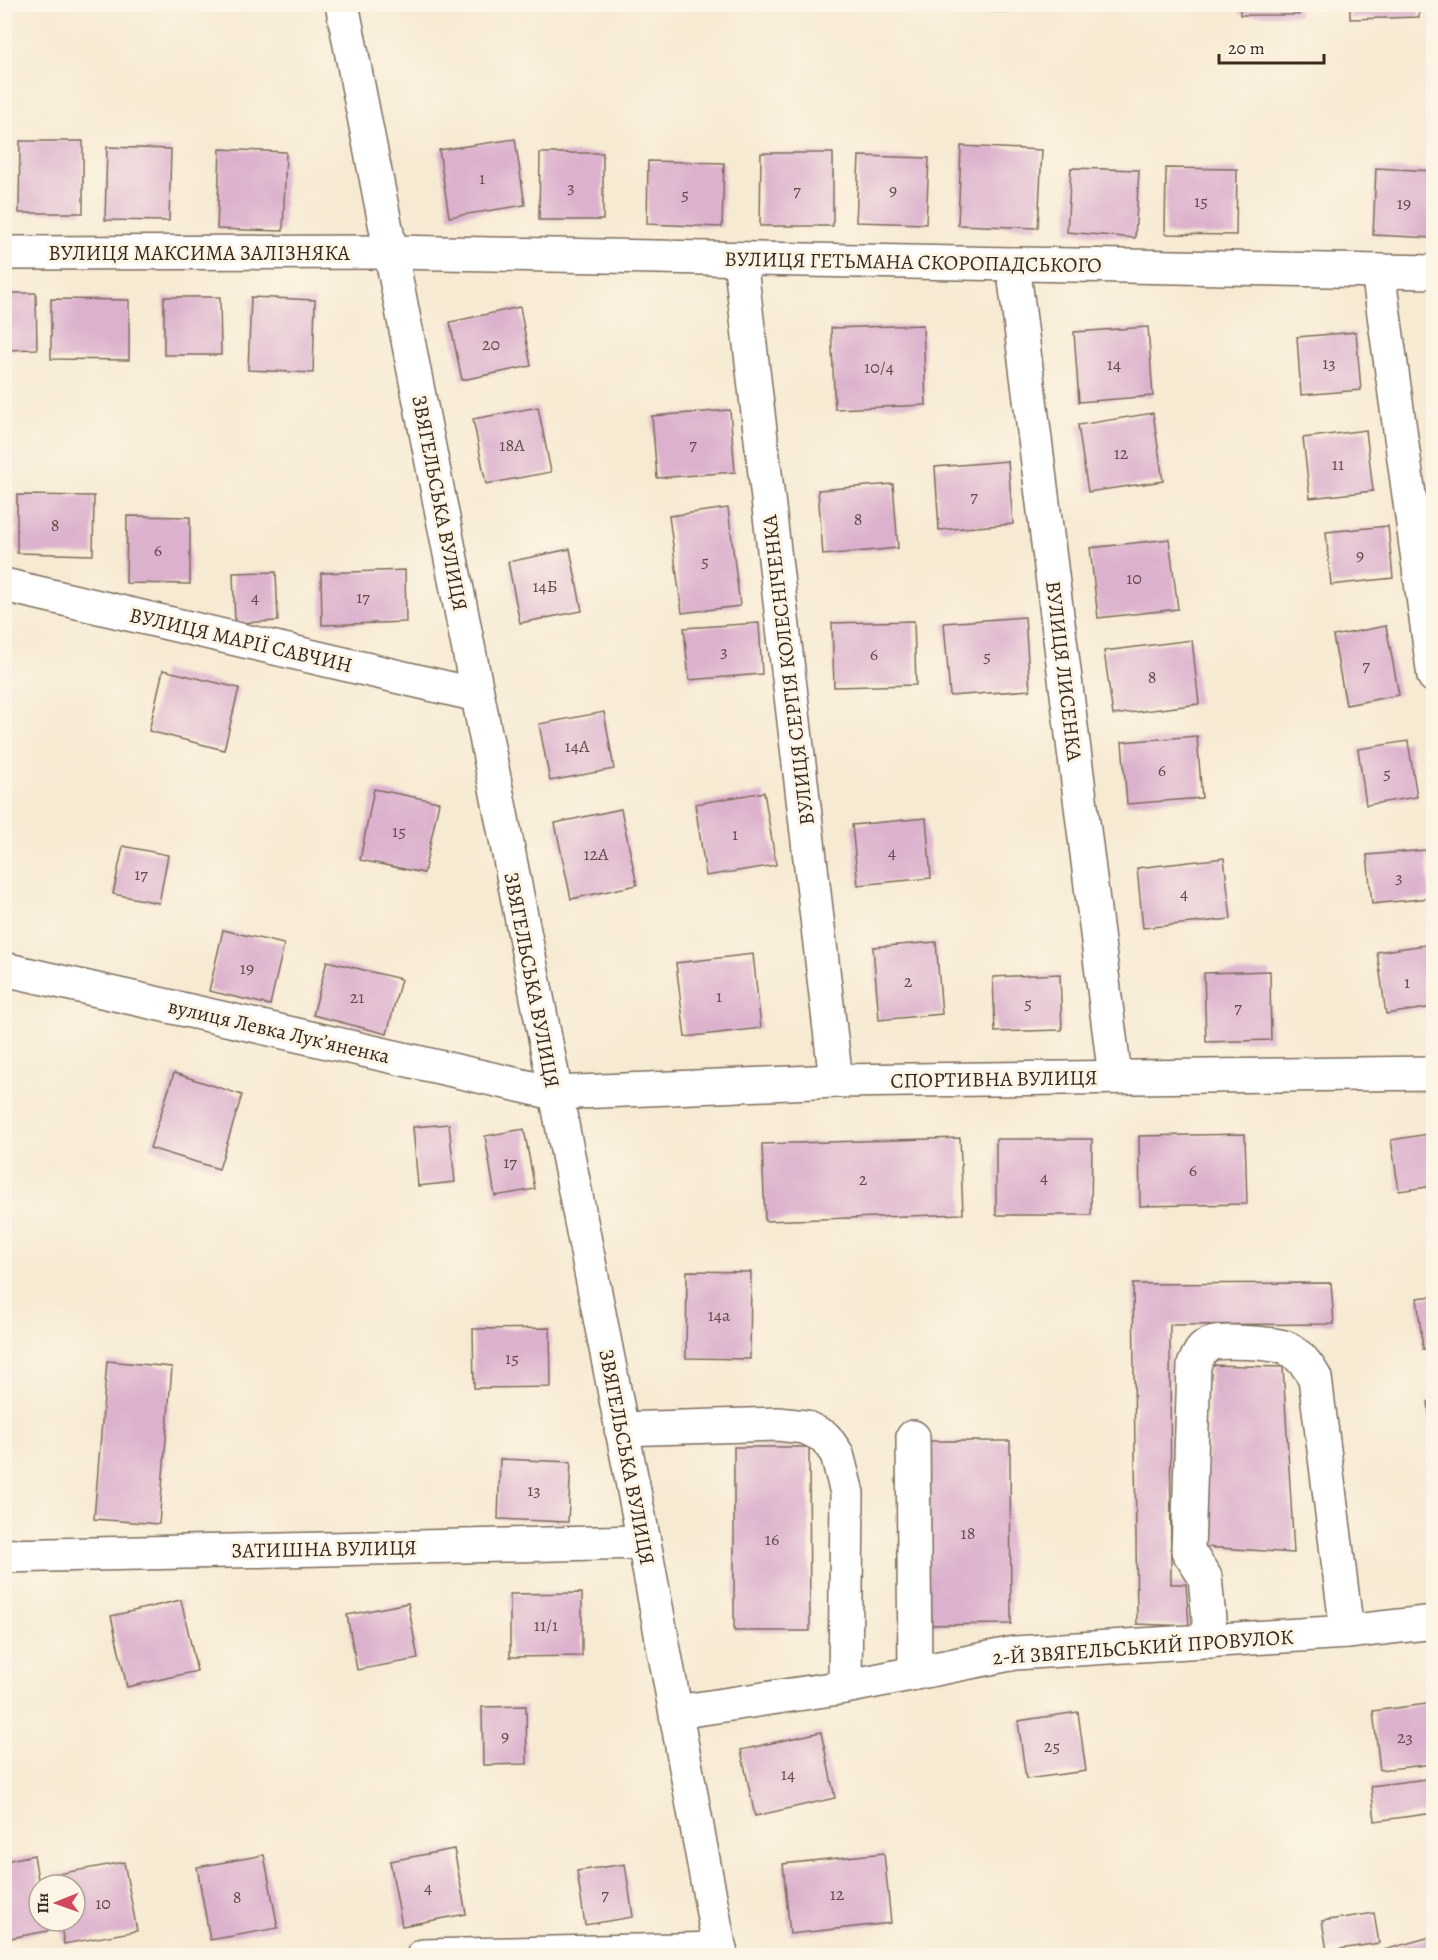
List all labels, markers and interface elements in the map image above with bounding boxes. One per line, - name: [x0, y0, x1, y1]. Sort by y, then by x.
- scale bar: [1219, 27, 1324, 65]
- text: 20 m: [1228, 36, 1265, 60]
- house number: 1: [479, 166, 485, 190]
- house number: 3: [567, 175, 575, 199]
- house number: 7: [793, 178, 801, 202]
- house number: 9: [889, 178, 897, 202]
- house number: 5: [681, 182, 689, 206]
- house number: 15: [1194, 189, 1208, 213]
- house number: 19: [1397, 191, 1411, 215]
- street label: ВУЛИЦЯ МАКСИМА ЗАЛІЗНЯКА: [48, 239, 351, 267]
- street label: ВУЛИЦЯ ГЕТЬМАНА СКОРОПАДСЬКОГО: [724, 245, 1102, 279]
- house number: 20: [482, 332, 500, 356]
- house number: 13: [1322, 351, 1336, 375]
- house number: 14: [1107, 352, 1121, 376]
- house number: 10/4: [864, 355, 894, 379]
- street label: ЗВЯГЕЛЬСЬКА ВУЛИЦЯ: [405, 393, 475, 613]
- house number: 7: [689, 432, 697, 456]
- house number: 18А: [499, 433, 525, 457]
- house number: 12: [1114, 441, 1129, 465]
- house number: 11: [1332, 452, 1344, 476]
- house number: 7: [970, 484, 978, 508]
- house number: 8: [854, 507, 862, 531]
- street label: ВУЛИЦЯ СЕРГІЯ КОЛЕСНІЧЕНКА: [755, 512, 821, 827]
- house number: 8: [51, 513, 59, 537]
- house number: 6: [154, 538, 162, 562]
- house number: 9: [1356, 543, 1364, 567]
- house number: 5: [701, 549, 709, 573]
- house number: 10: [1126, 566, 1142, 590]
- house number: 14Б: [532, 574, 558, 598]
- street label: ВУЛИЦЯ ЛИСЕНКА: [1039, 579, 1089, 763]
- house number: 4: [251, 585, 259, 609]
- house number: 17: [356, 585, 370, 609]
- street label: ВУЛИЦЯ МАРІЇ САВЧИН: [127, 601, 355, 679]
- house number: 3: [720, 639, 728, 663]
- house number: 6: [870, 642, 878, 666]
- house number: 5: [983, 644, 991, 668]
- house number: 7: [1362, 653, 1370, 677]
- house number: 8: [1148, 665, 1156, 689]
- house number: 14А: [565, 734, 590, 758]
- house number: 6: [1158, 758, 1166, 782]
- house number: 5: [1383, 761, 1391, 785]
- house number: 15: [392, 819, 406, 843]
- house number: 1: [732, 822, 738, 846]
- house number: 4: [888, 840, 896, 864]
- house number: 12А: [583, 842, 609, 866]
- house number: 17: [134, 862, 148, 886]
- house number: 3: [1395, 865, 1403, 889]
- street label: ЗВЯГЕЛЬСЬКА ВУЛИЦЯ: [497, 870, 567, 1090]
- house number: 4: [1180, 881, 1188, 905]
- house number: 19: [240, 956, 254, 980]
- house number: 2: [904, 969, 913, 993]
- house number: 1: [1404, 970, 1410, 994]
- house number: 1: [716, 984, 722, 1008]
- house number: 21: [350, 985, 364, 1009]
- house number: 5: [1024, 991, 1032, 1015]
- street label: вулиця Левка Лукʼяненка: [165, 992, 393, 1070]
- house number: 7: [1234, 995, 1242, 1019]
- street label: СПОРТИВНА ВУЛИЦЯ: [890, 1063, 1098, 1095]
- house number: 17: [503, 1150, 517, 1174]
- house number: 6: [1189, 1158, 1197, 1182]
- house number: 4: [1040, 1165, 1048, 1189]
- house number: 2: [859, 1167, 868, 1191]
- house number: 14а: [708, 1303, 731, 1327]
- house number: 15: [505, 1346, 519, 1370]
- street label: ЗВЯГЕЛЬСЬКА ВУЛИЦЯ: [592, 1347, 662, 1567]
- house number: 13: [527, 1478, 541, 1502]
- house number: 18: [961, 1521, 975, 1545]
- house number: 16: [765, 1527, 779, 1551]
- street label: ЗАТИШНА ВУЛИЦЯ: [231, 1533, 417, 1565]
- house number: 11/1: [534, 1613, 558, 1637]
- street label: 2-Й ЗВЯГЕЛЬСЬКИЙ ПРОВУЛОК: [992, 1622, 1295, 1671]
- house number: 9: [501, 1724, 509, 1748]
- house number: 23: [1397, 1725, 1413, 1749]
- house number: 25: [1044, 1734, 1060, 1758]
- house number: 14: [781, 1762, 795, 1786]
- north arrow: [27, 1873, 87, 1933]
- house number: 4: [424, 1875, 432, 1899]
- house number: 7: [601, 1882, 609, 1906]
- house number: 12: [830, 1882, 845, 1906]
- house number: 8: [233, 1885, 241, 1909]
- house number: 10: [95, 1891, 111, 1915]
- text: Пн: [32, 1893, 54, 1914]

